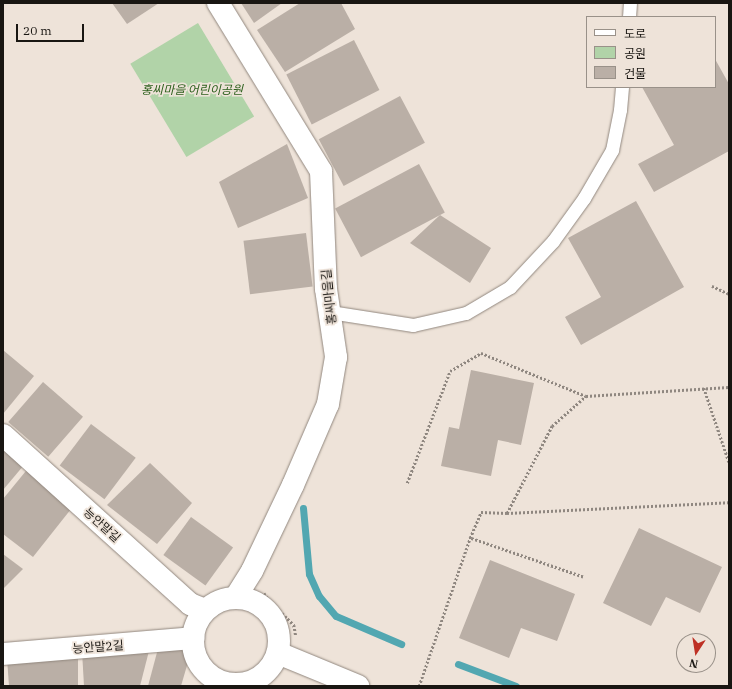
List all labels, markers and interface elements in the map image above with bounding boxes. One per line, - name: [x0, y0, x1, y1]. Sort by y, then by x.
- scale bar: [18, 16, 86, 42]
- legend: [586, 16, 716, 88]
- text: 20 m: [23, 23, 52, 38]
- text: 도로: [624, 26, 646, 41]
- text: 공원: [624, 46, 646, 61]
- text: 건물: [624, 66, 646, 81]
- park label: 홍씨마을 어린이공원: [141, 83, 243, 97]
- street label: 홍씨마을길: [319, 269, 339, 325]
- street label: 능안말길: [81, 505, 123, 545]
- north arrow: [676, 633, 716, 673]
- street label: 능안말2길: [72, 638, 124, 656]
- text: N: [688, 656, 699, 672]

